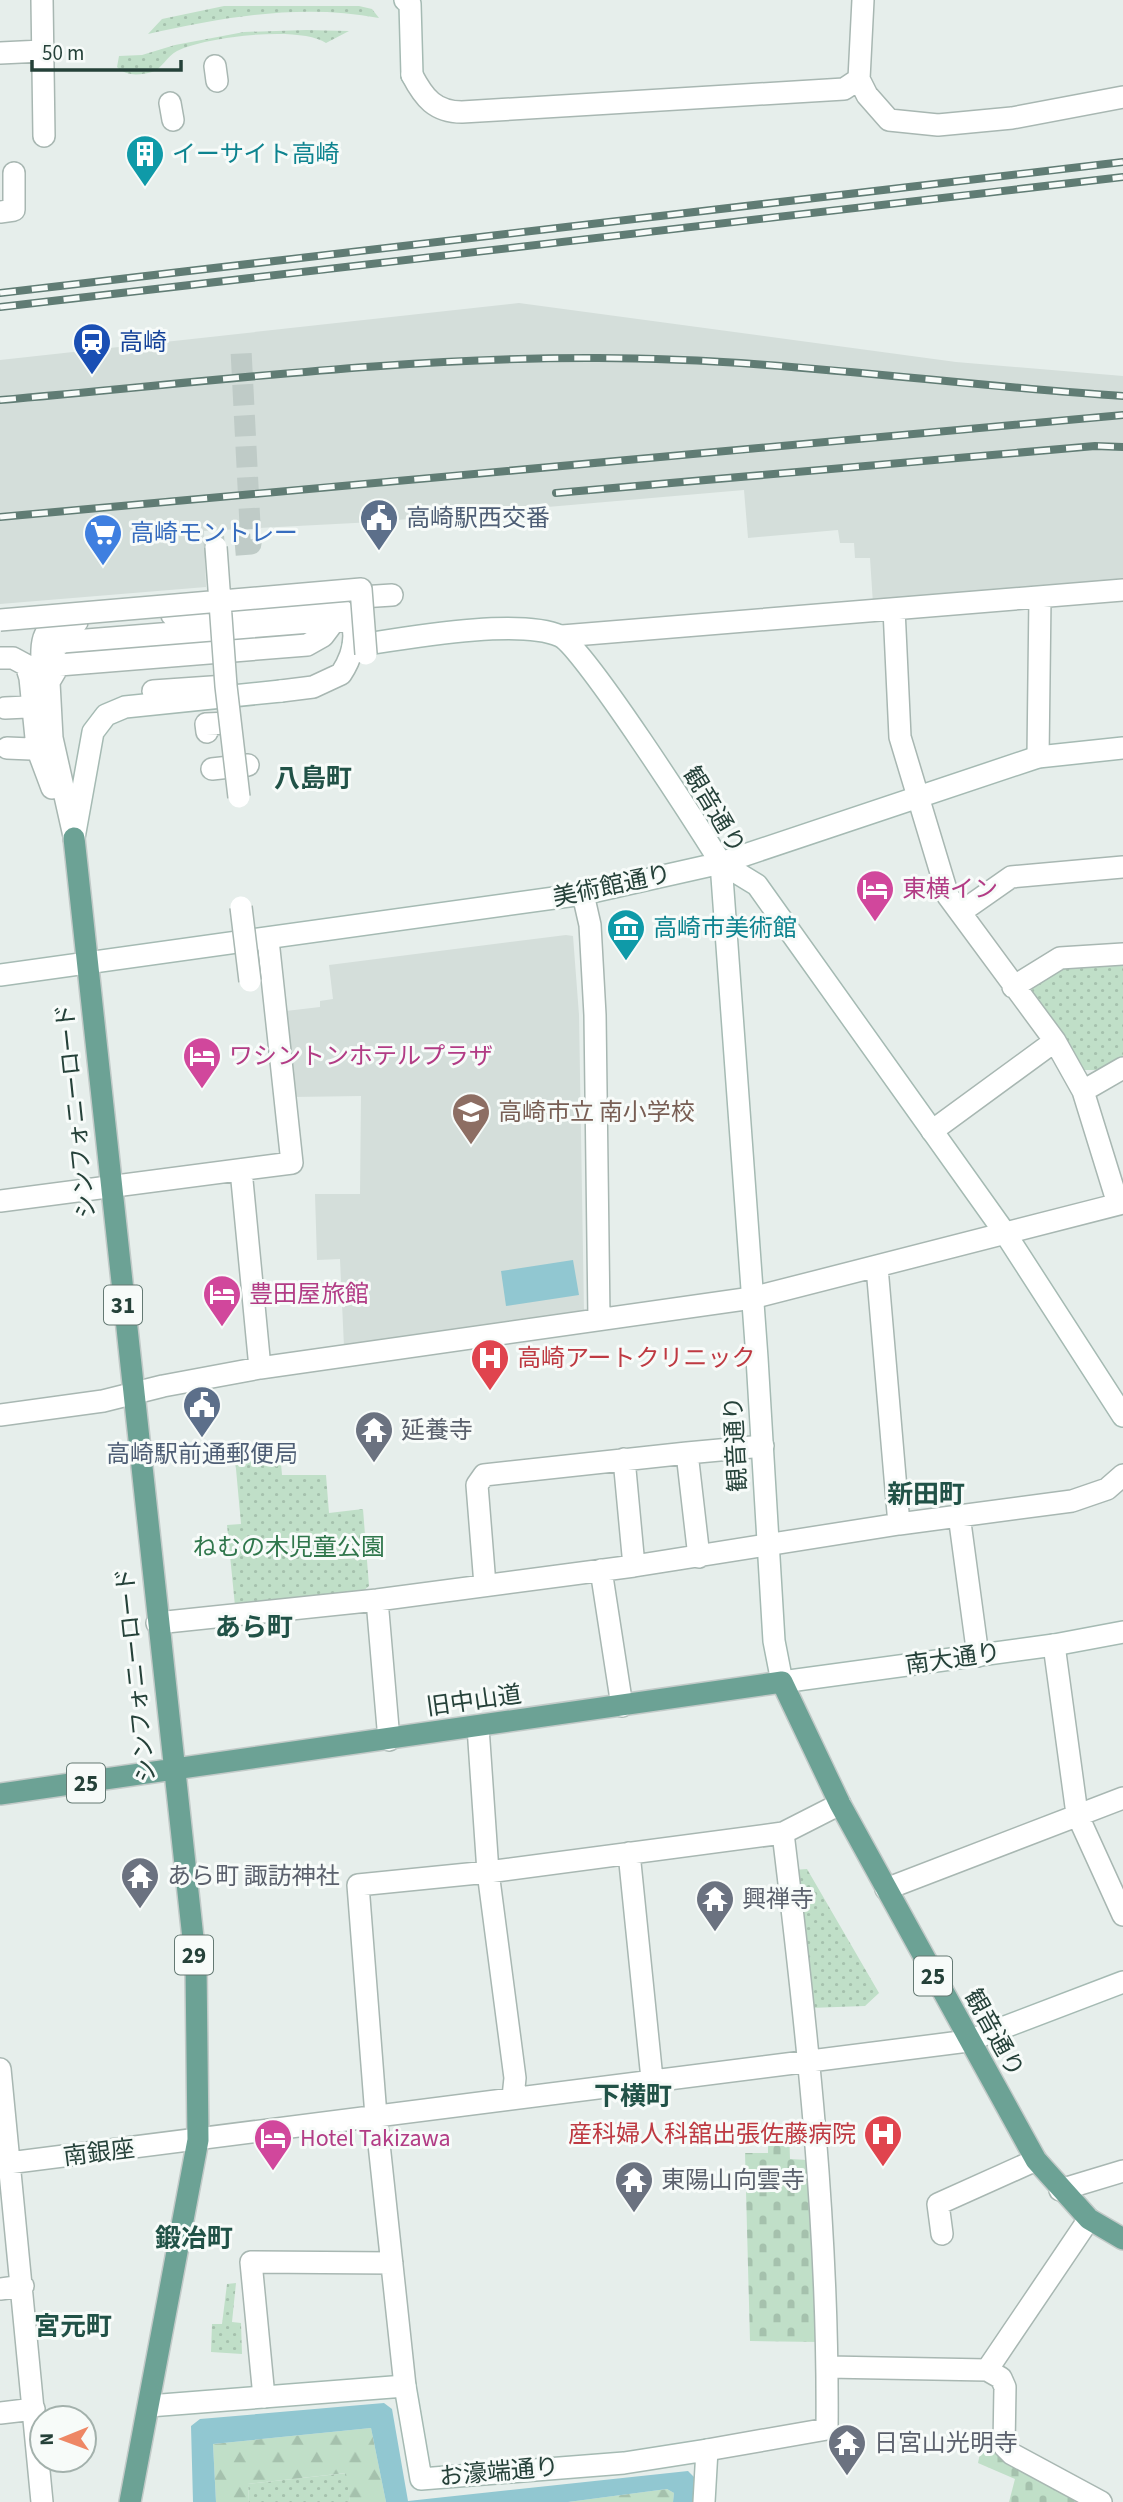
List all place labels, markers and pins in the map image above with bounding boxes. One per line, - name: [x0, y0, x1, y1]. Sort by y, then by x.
- building icon: イーサイト高崎: [124, 133, 166, 188]
- place label: イーサイト高崎: [172, 137, 340, 172]
- station icon: 高崎: [71, 321, 113, 376]
- place label: 高崎: [119, 325, 167, 360]
- public building icon: 高崎駅西交番: [358, 497, 400, 552]
- place label: 高崎駅西交番: [406, 501, 550, 536]
- supermarket icon: 高崎モントレー: [82, 512, 124, 567]
- place label: 高崎モントレー: [130, 516, 298, 551]
- hotel icon: 東横イン: [854, 868, 896, 923]
- place label: 東横イン: [902, 872, 998, 907]
- museum icon: 高崎市美術館: [605, 907, 647, 962]
- place label: 高崎市美術館: [653, 911, 797, 946]
- hotel icon: ワシントンホテルプラザ: [181, 1035, 223, 1090]
- place label: ワシントンホテルプラザ: [229, 1039, 493, 1074]
- school or university icon: 高崎市立 南小学校: [450, 1091, 492, 1146]
- place label: 高崎市立 南小学校: [498, 1095, 695, 1130]
- hotel icon: 豊田屋旅館: [201, 1273, 243, 1328]
- place label: 豊田屋旅館: [249, 1277, 369, 1312]
- hospital icon: 高崎アートクリニック: [469, 1337, 511, 1392]
- place label: 高崎アートクリニック: [517, 1341, 756, 1376]
- public building icon: 高崎駅前通郵便局: [181, 1384, 223, 1439]
- temple icon: 延養寺: [353, 1409, 395, 1464]
- place label: 延養寺: [401, 1413, 473, 1448]
- place label: 高崎駅前通郵便局: [106, 1437, 298, 1472]
- temple icon: あら町 諏訪神社: [119, 1855, 161, 1910]
- place label: あら町 諏訪神社: [167, 1859, 340, 1894]
- temple icon: 興禅寺: [694, 1878, 736, 1933]
- place label: 興禅寺: [742, 1882, 814, 1917]
- hospital icon: 産科婦人科舘出張佐藤病院: [862, 2113, 904, 2168]
- hotel icon: Hotel Takizawa: [252, 2117, 294, 2172]
- place label: 産科婦人科舘出張佐藤病院: [568, 2117, 856, 2152]
- place label: Hotel Takizawa: [300, 2121, 451, 2156]
- temple icon: 東陽山向雲寺: [613, 2159, 655, 2214]
- place label: 東陽山向雲寺: [661, 2163, 805, 2198]
- temple icon: 日宮山光明寺: [826, 2422, 868, 2477]
- place label: 日宮山光明寺: [874, 2426, 1018, 2461]

